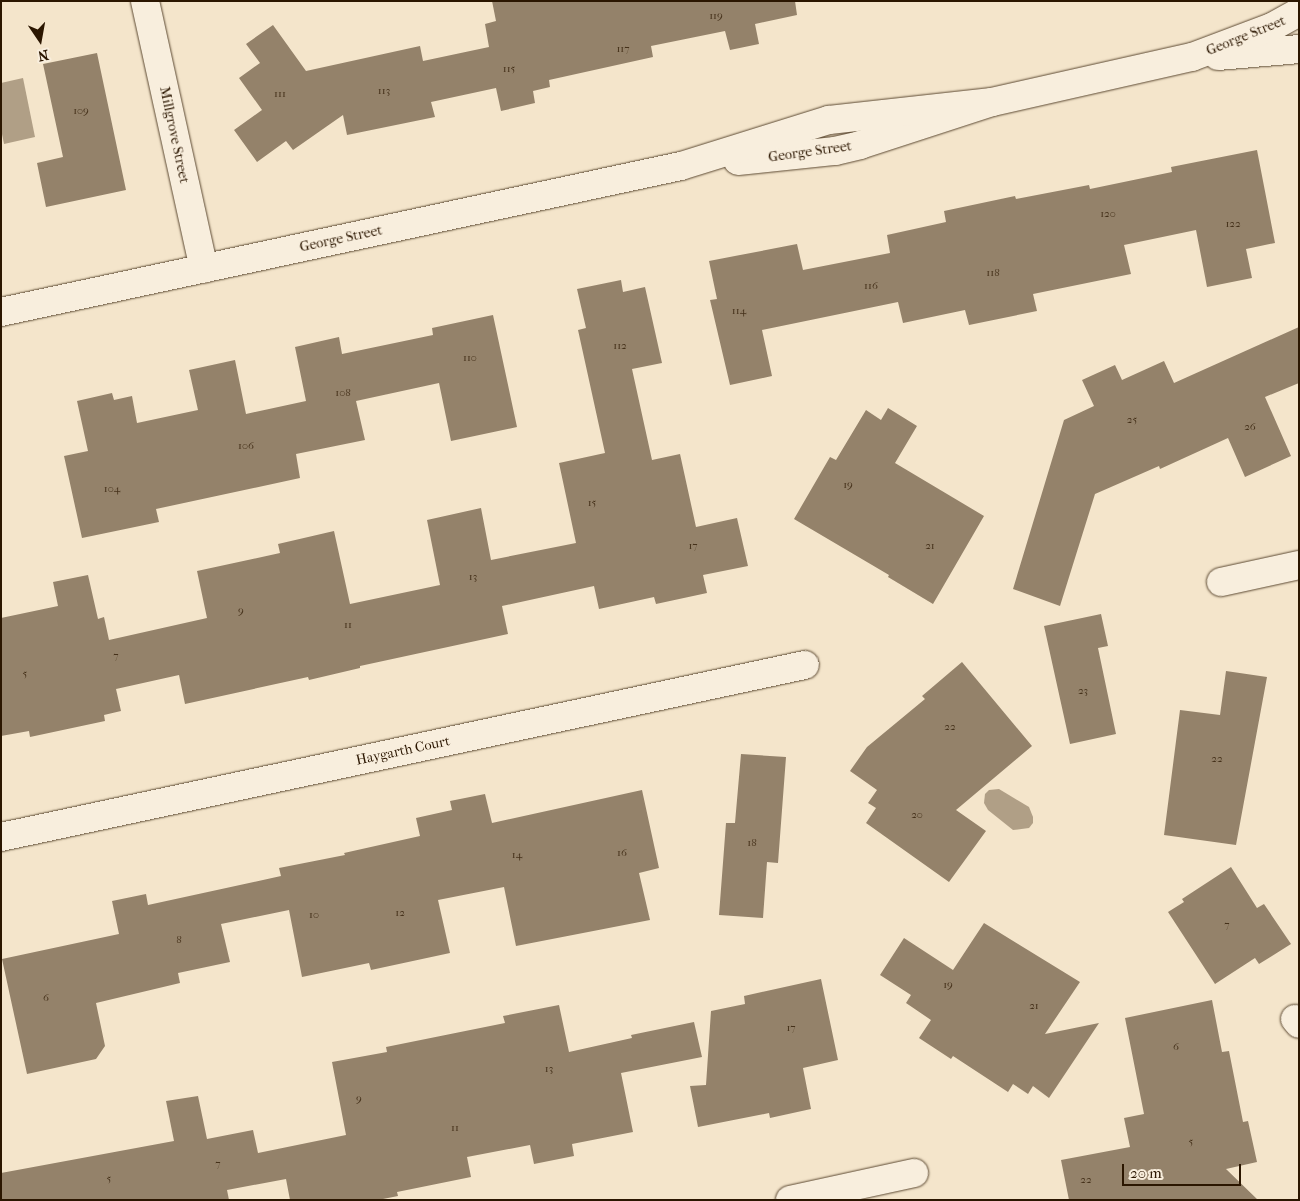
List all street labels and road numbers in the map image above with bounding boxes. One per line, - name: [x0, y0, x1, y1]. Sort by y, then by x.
- street label: George Street: [1204, 12, 1288, 60]
- street label: Millgrove Street: [156, 85, 192, 185]
- street label: George Street: [767, 138, 853, 166]
- street label: George Street: [298, 222, 384, 256]
- street label: Haygarth Court: [354, 733, 452, 769]

